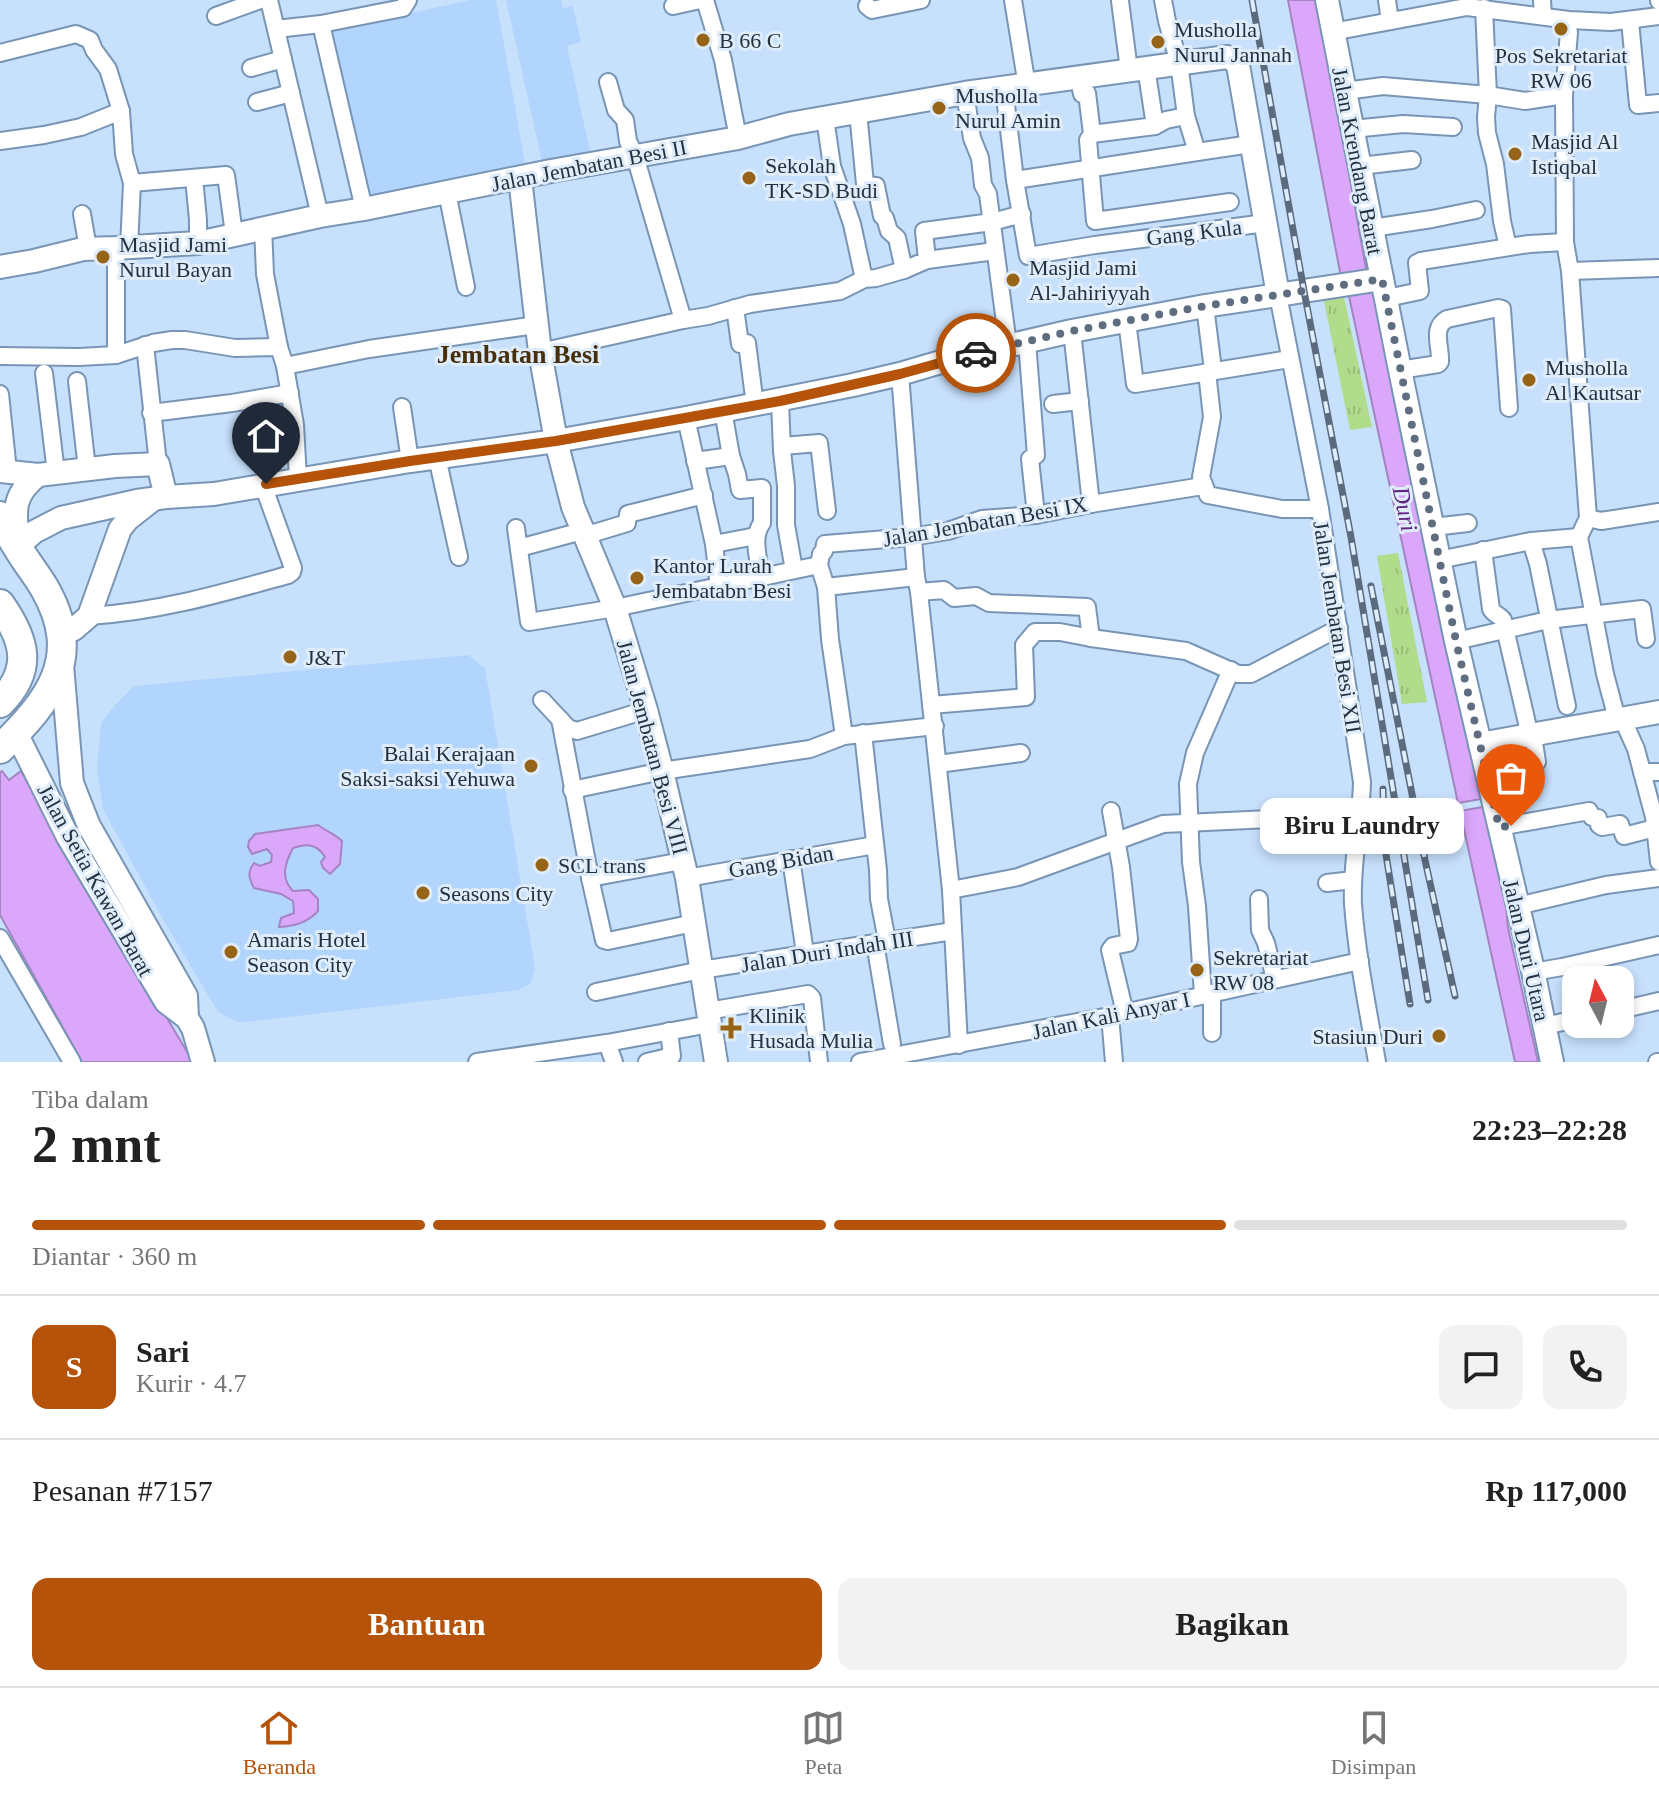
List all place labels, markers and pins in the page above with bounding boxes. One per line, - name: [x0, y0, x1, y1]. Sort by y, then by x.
- place label: Musholla Nurul Jannah: [1174, 17, 1292, 67]
- marker: Pos Sekretariat RW 06: [1552, 20, 1570, 38]
- place label: B 66 C: [719, 28, 781, 53]
- marker: B 66 C: [694, 31, 712, 49]
- marker: Musholla Nurul Jannah: [1149, 33, 1167, 51]
- place label: Pos Sekretariat RW 06: [1495, 43, 1627, 93]
- place label: Musholla Nurul Amin: [955, 83, 1061, 133]
- marker: Musholla Nurul Amin: [930, 99, 948, 117]
- place label: Masjid Al Istiqbal: [1531, 129, 1618, 179]
- marker: Masjid Al Istiqbal: [1506, 145, 1524, 163]
- place label: Sekolah TK-SD Budi: [765, 153, 878, 203]
- marker: Sekolah TK-SD Budi: [740, 169, 758, 187]
- place label: Masjid Jami Nurul Bayan: [119, 232, 232, 282]
- marker: Masjid Jami Nurul Bayan: [94, 248, 112, 266]
- place label: Masjid Jami Al-Jahiriyyah: [1029, 255, 1150, 305]
- marker: Masjid Jami Al-Jahiriyyah: [1004, 271, 1022, 289]
- place label: Musholla Al Kautsar: [1545, 355, 1642, 405]
- marker: Musholla Al Kautsar: [1520, 371, 1538, 389]
- pin: [232, 402, 300, 484]
- place label: Kantor Lurah Jembatabn Besi: [653, 553, 792, 603]
- marker: Kantor Lurah Jembatabn Besi: [628, 569, 646, 587]
- place label: J&T: [306, 645, 346, 670]
- marker: J&T: [281, 648, 299, 666]
- place label: Balai Kerajaan Saksi-saksi Yehuwa: [340, 741, 515, 791]
- pin: [1477, 744, 1545, 826]
- marker: Balai Kerajaan Saksi-saksi Yehuwa: [522, 757, 540, 775]
- callout: Biru Laundry: [1259, 798, 1463, 854]
- place label: SCL trans: [558, 853, 646, 878]
- marker: SCL trans: [533, 856, 551, 874]
- place label: Seasons City: [439, 881, 553, 906]
- marker: Seasons City: [414, 884, 432, 902]
- place label: Amaris Hotel Season City: [247, 927, 366, 977]
- marker: Amaris Hotel Season City: [222, 943, 240, 961]
- place label: Sekretariat RW 08: [1213, 945, 1308, 995]
- marker: Sekretariat RW 08: [1188, 961, 1206, 979]
- place label: Klinik Husada Mulia: [749, 1003, 873, 1053]
- marker: Klinik Husada Mulia: [720, 1017, 742, 1039]
- place label: Stasiun Duri: [1312, 1024, 1423, 1049]
- marker: Stasiun Duri: [1430, 1027, 1448, 1045]

